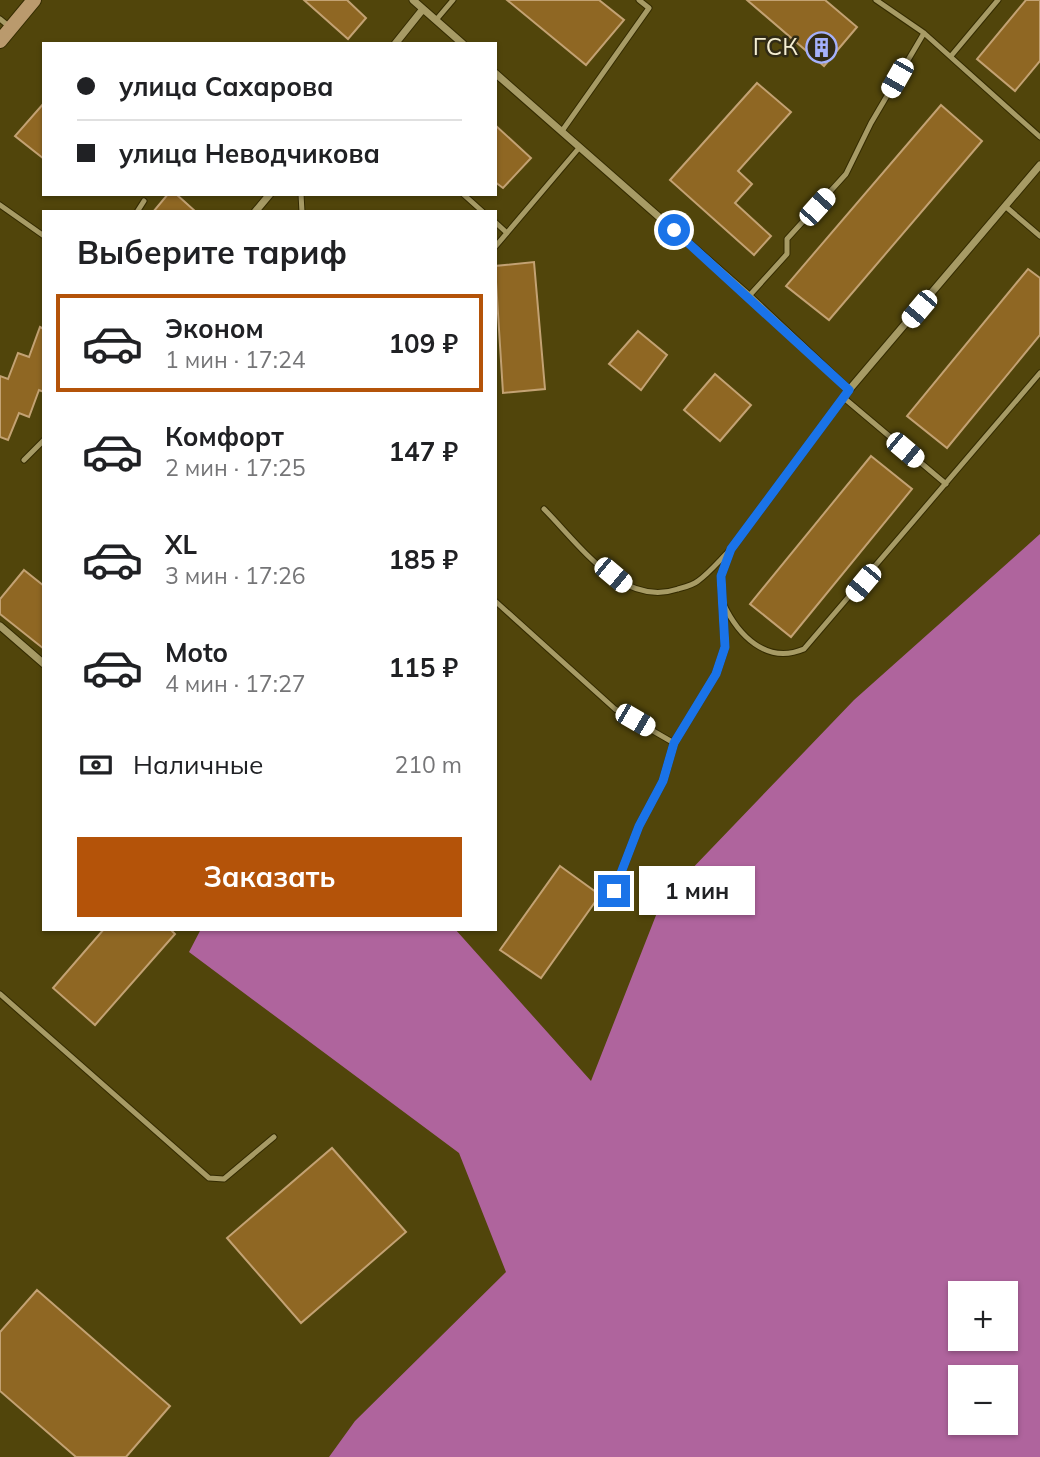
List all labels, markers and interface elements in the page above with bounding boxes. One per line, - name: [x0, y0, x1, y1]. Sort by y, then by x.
- building icon: ГСК: [804, 30, 838, 64]
- place label: ГСК: [753, 31, 798, 61]
- car: [878, 55, 917, 101]
- text: улица Сахарова: [119, 70, 333, 103]
- text: улица Неводчикова: [119, 137, 380, 170]
- car: [796, 184, 839, 230]
- route start: [658, 214, 690, 246]
- text: Выберите тариф: [77, 232, 347, 272]
- car: [898, 286, 941, 332]
- icon: car: [81, 312, 144, 375]
- text: Эконом: [165, 312, 264, 345]
- text: 109 ₽: [388, 327, 458, 360]
- text: 1 мин · 17:24: [165, 345, 305, 374]
- icon: car: [81, 420, 144, 483]
- text: Комфорт: [165, 420, 284, 453]
- car: [883, 428, 928, 472]
- text: 147 ₽: [388, 435, 458, 468]
- text: 2 мин · 17:25: [165, 453, 305, 482]
- icon: car: [81, 528, 144, 591]
- text: XL: [165, 528, 197, 561]
- text: 185 ₽: [388, 543, 458, 576]
- car: [591, 553, 636, 597]
- car: [842, 560, 885, 606]
- text: 3 мин · 17:26: [165, 561, 305, 590]
- icon: car: [81, 636, 144, 699]
- text: Moto: [165, 636, 228, 669]
- text: 115 ₽: [388, 651, 458, 684]
- text: 4 мин · 17:27: [165, 669, 305, 698]
- car: [612, 700, 659, 740]
- icon: cash: [77, 746, 115, 784]
- text: Наличные: [133, 748, 263, 781]
- text: 210 m: [394, 750, 462, 779]
- button: Заказать: [77, 837, 462, 917]
- callout: 1 мин: [638, 866, 754, 916]
- route end: [598, 875, 630, 907]
- text: 1 мин: [665, 876, 729, 905]
- map controls: [948, 1281, 1018, 1435]
- button: +: [948, 1281, 1018, 1351]
- button: −: [948, 1365, 1018, 1435]

